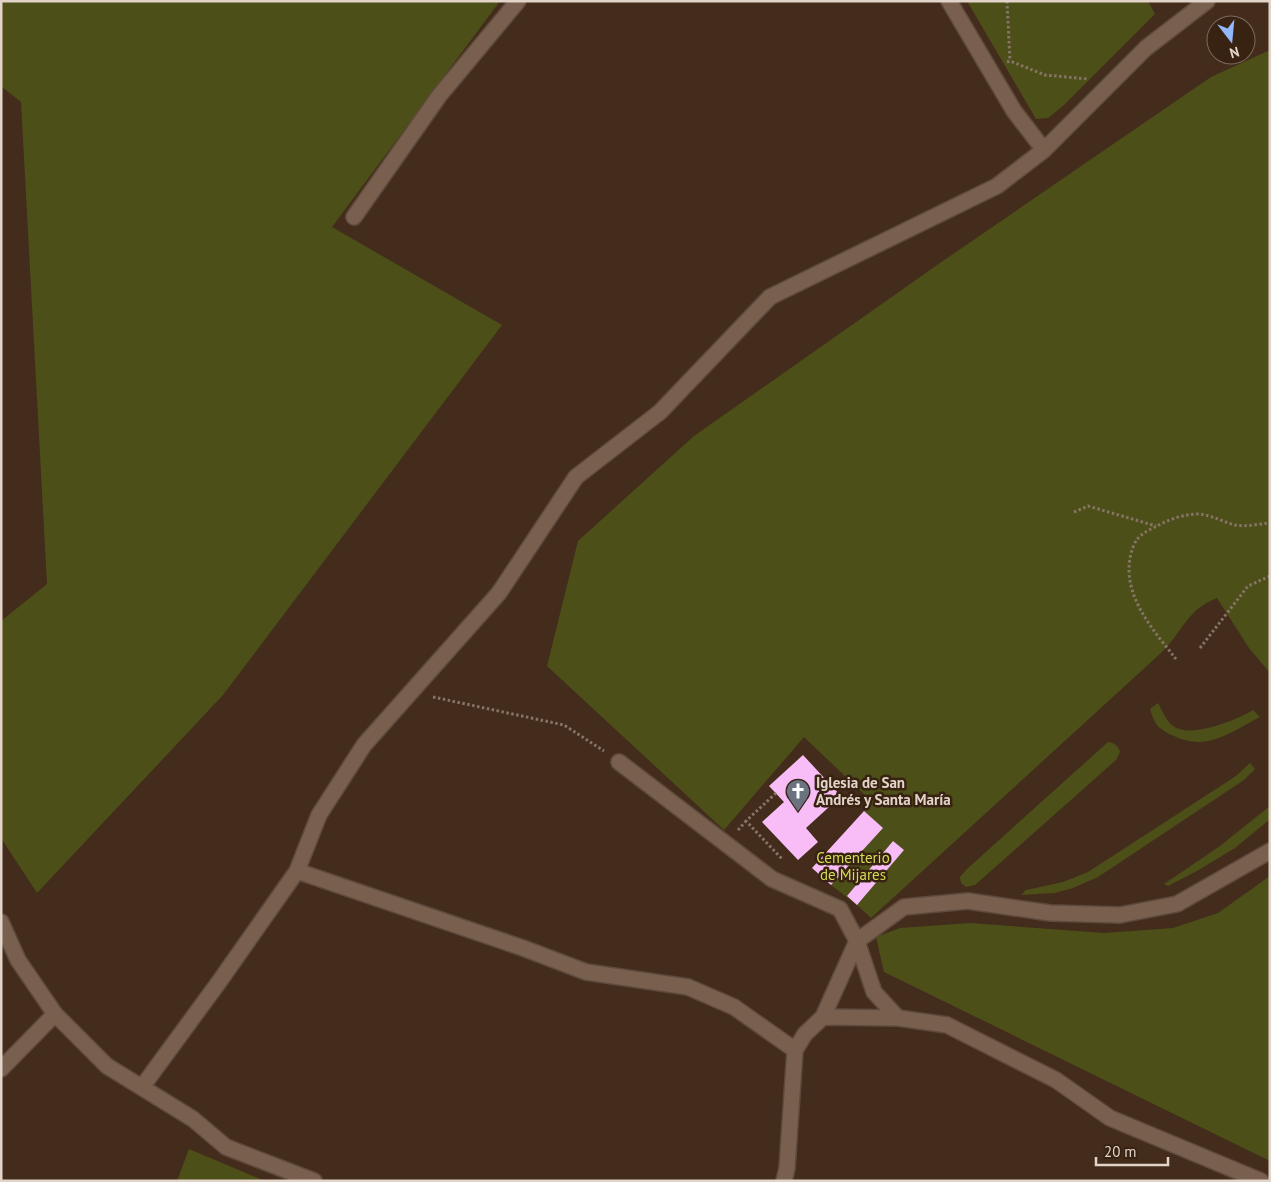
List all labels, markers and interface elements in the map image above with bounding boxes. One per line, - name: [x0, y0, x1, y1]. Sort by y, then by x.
- north arrow: [1206, 15, 1256, 65]
- text: N: [1228, 43, 1241, 62]
- place label: Iglesia de San Andrés y Santa María: [816, 773, 951, 809]
- church icon: Iglesia de San Andrés y Santa María: [785, 778, 811, 812]
- park label: Cementerio de Mijares: [816, 848, 890, 884]
- scale bar: [1096, 1134, 1168, 1166]
- text: 20 m: [1104, 1142, 1137, 1161]

